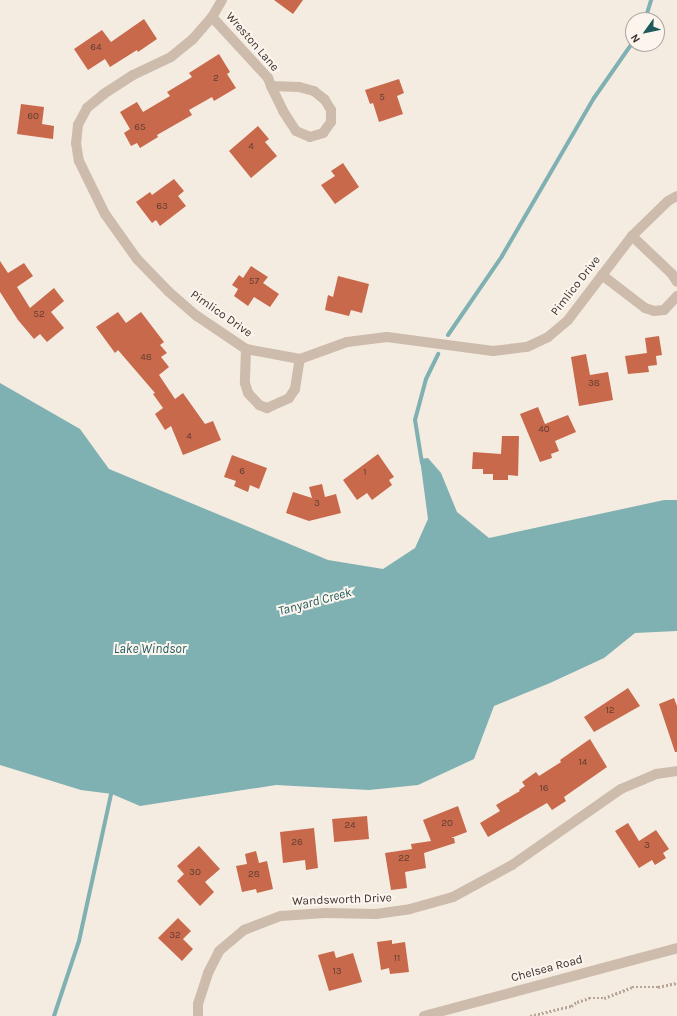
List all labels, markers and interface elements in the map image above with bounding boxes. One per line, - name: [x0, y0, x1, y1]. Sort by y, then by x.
- street label: Wreston Lane: [222, 9, 282, 75]
- north arrow: [625, 12, 665, 52]
- text: N: [628, 31, 643, 45]
- house number: 64: [90, 42, 102, 54]
- house number: 2: [213, 73, 219, 85]
- house number: 5: [379, 92, 385, 104]
- house number: 60: [27, 111, 39, 123]
- house number: 65: [134, 122, 146, 134]
- house number: 4: [248, 141, 254, 153]
- house number: 63: [156, 201, 168, 213]
- street label: Pimlico Drive: [548, 253, 604, 319]
- house number: 57: [249, 276, 259, 288]
- street label: Pimlico Drive: [187, 287, 255, 341]
- house number: 52: [33, 309, 45, 321]
- house number: 48: [140, 352, 152, 364]
- house number: 38: [588, 378, 600, 390]
- house number: 40: [538, 424, 550, 436]
- house number: 4: [186, 431, 192, 443]
- house number: 6: [239, 466, 245, 478]
- house number: 1: [363, 467, 367, 479]
- house number: 3: [314, 498, 320, 510]
- water label: Tanyard Creek: [277, 585, 353, 619]
- water label: Lake Windsor: [114, 641, 186, 657]
- house number: 12: [605, 705, 615, 717]
- house number: 14: [579, 757, 587, 769]
- house number: 16: [539, 783, 549, 795]
- house number: 20: [441, 818, 453, 830]
- house number: 24: [344, 820, 356, 832]
- house number: 26: [291, 837, 303, 849]
- house number: 3: [644, 840, 650, 852]
- house number: 22: [398, 853, 410, 865]
- house number: 30: [189, 867, 201, 879]
- house number: 28: [248, 869, 260, 881]
- street label: Wandsworth Drive: [292, 891, 392, 909]
- house number: 32: [169, 930, 181, 942]
- house number: 11: [394, 953, 400, 965]
- street label: Chelsea Road: [510, 953, 584, 985]
- house number: 13: [332, 966, 342, 978]

